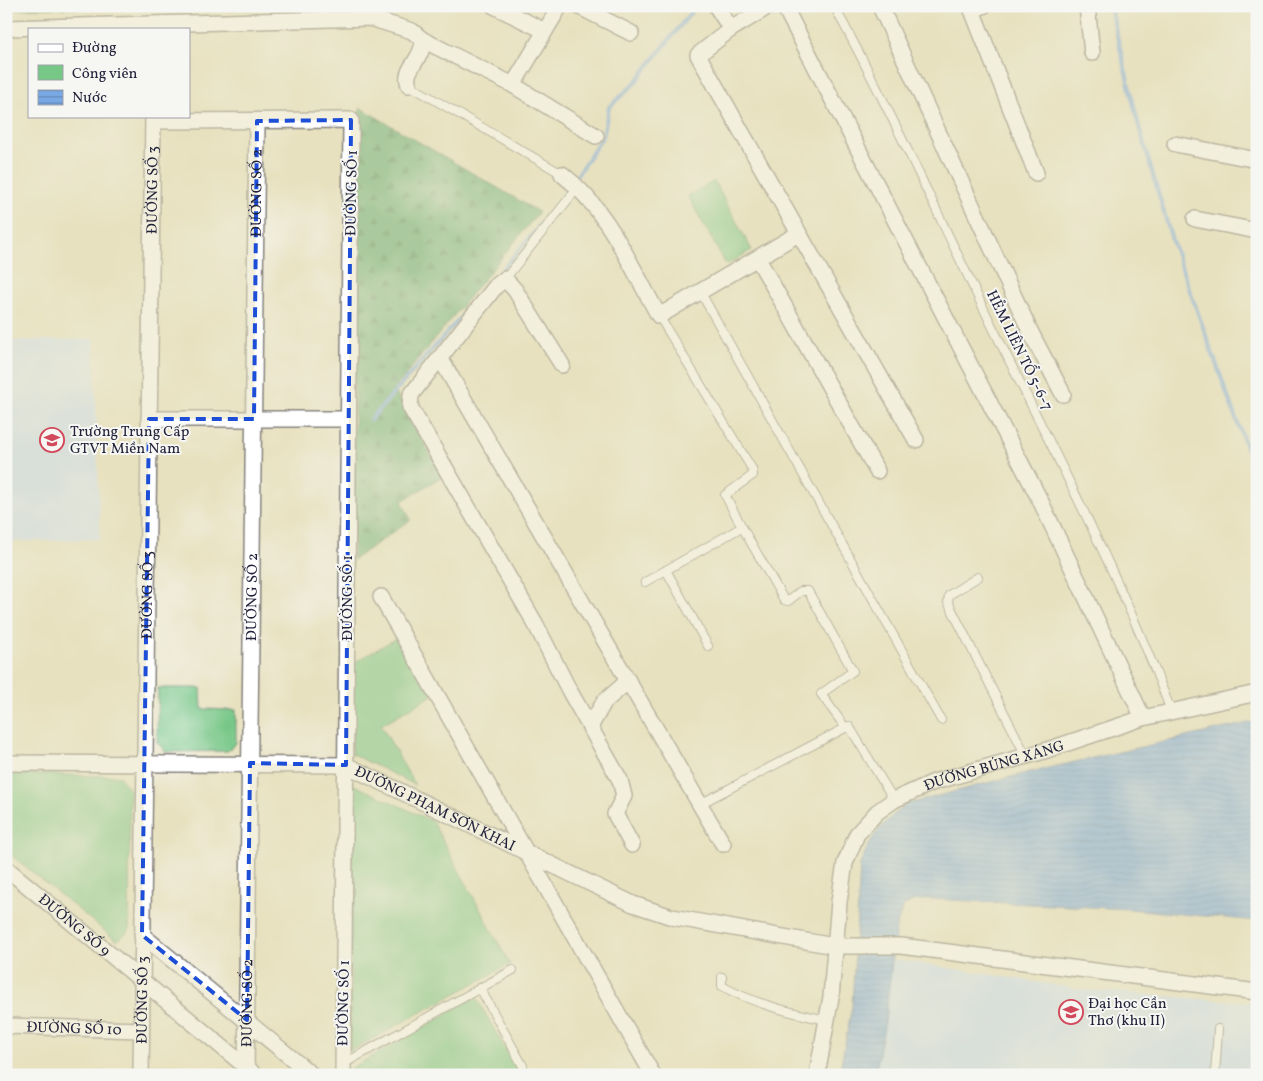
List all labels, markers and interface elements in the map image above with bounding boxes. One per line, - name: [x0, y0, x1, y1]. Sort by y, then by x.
- legend: [28, 28, 190, 118]
- text: Đường: [72, 38, 117, 59]
- text: Công viên: [72, 64, 137, 85]
- text: Nước: [72, 88, 107, 109]
- street label: ĐƯỜNG SỐ 3: [142, 146, 165, 234]
- street label: ĐƯỜNG SỐ 2: [246, 149, 269, 237]
- street label: ĐƯỜNG SỐ 1: [340, 150, 364, 236]
- street label: HẺM LIÊN TỔ 5-6-7: [980, 286, 1059, 415]
- place label: Trường Trung Cấp GTVT Miền Nam: [70, 422, 189, 460]
- school or university icon: Trường Trung Cấp GTVT Miền Nam: [39, 427, 65, 453]
- street label: ĐƯỜNG SỐ 3: [137, 551, 160, 639]
- street label: ĐƯỜNG SỐ 2: [242, 553, 264, 641]
- street label: ĐƯỜNG SỐ 1: [337, 555, 359, 641]
- street label: ĐƯỜNG BÚNG XÁNG: [921, 736, 1067, 797]
- street label: ĐƯỜNG PHẠM SƠN KHAI: [350, 762, 518, 857]
- street label: ĐƯỜNG SỐ 9: [33, 890, 114, 962]
- street label: ĐƯỜNG SỐ 3: [132, 956, 154, 1044]
- street label: ĐƯỜNG SỐ 2: [237, 959, 259, 1047]
- street label: ĐƯỜNG SỐ 1: [332, 960, 356, 1046]
- place label: Đại học Cần Thơ (khu II): [1088, 994, 1167, 1032]
- school or university icon: Đại học Cần Thơ (khu II): [1058, 999, 1084, 1025]
- street label: ĐƯỜNG SỐ 10: [26, 1018, 122, 1041]

